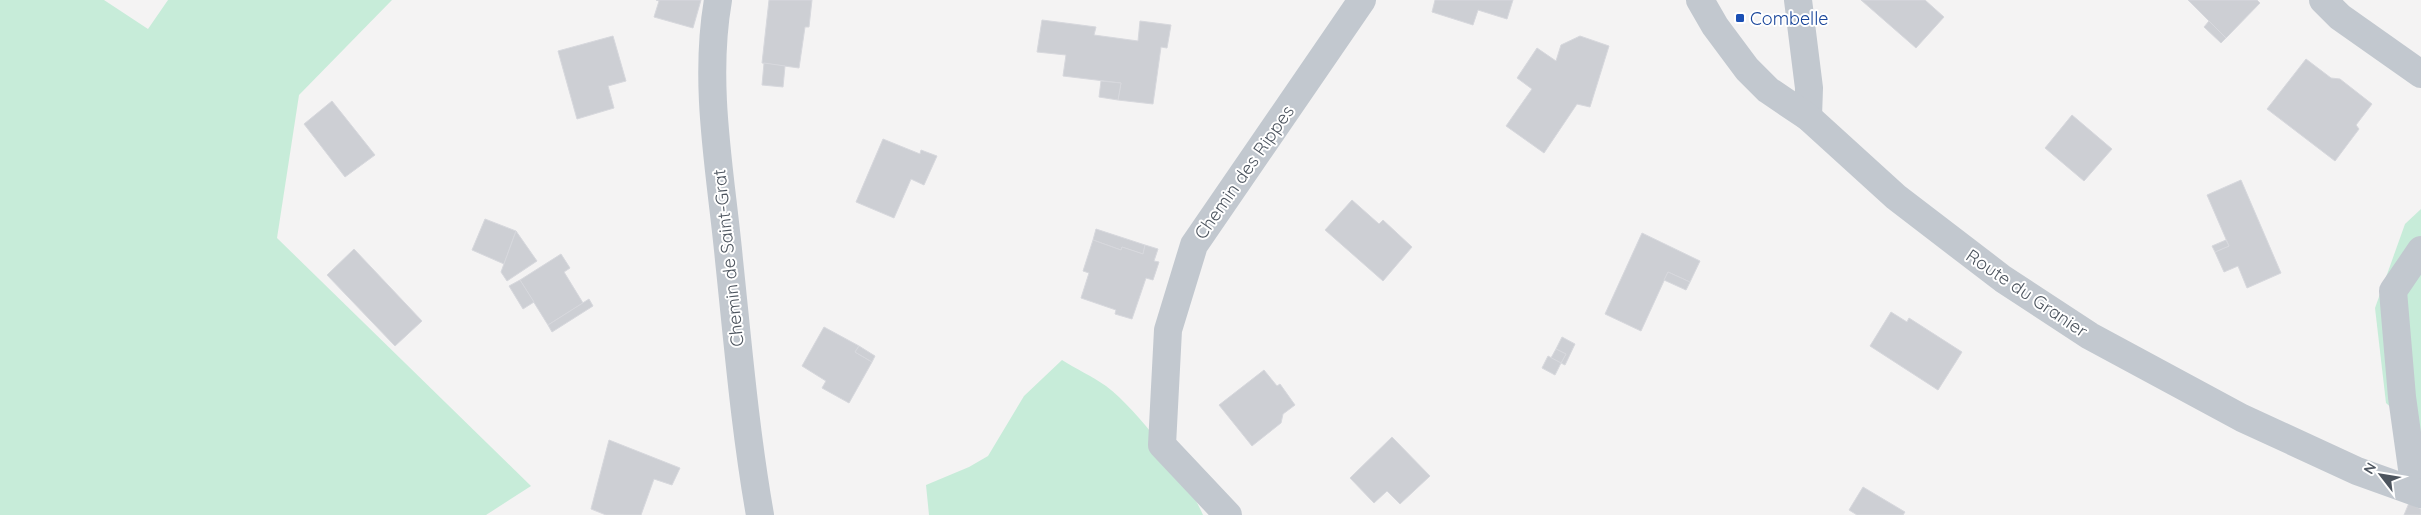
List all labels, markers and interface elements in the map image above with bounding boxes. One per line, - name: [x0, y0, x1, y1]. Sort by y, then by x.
- place label: Combelle: [1750, 7, 1828, 30]
- marker: Combelle: [1734, 12, 1746, 24]
- street label: Chemin des Rippes: [1189, 100, 1299, 244]
- street label: Chemin de Saint-Grat: [707, 168, 749, 348]
- street label: Route du Granier: [1962, 244, 2092, 342]
- north arrow: [2356, 450, 2406, 500]
- text: N: [2359, 459, 2380, 477]

